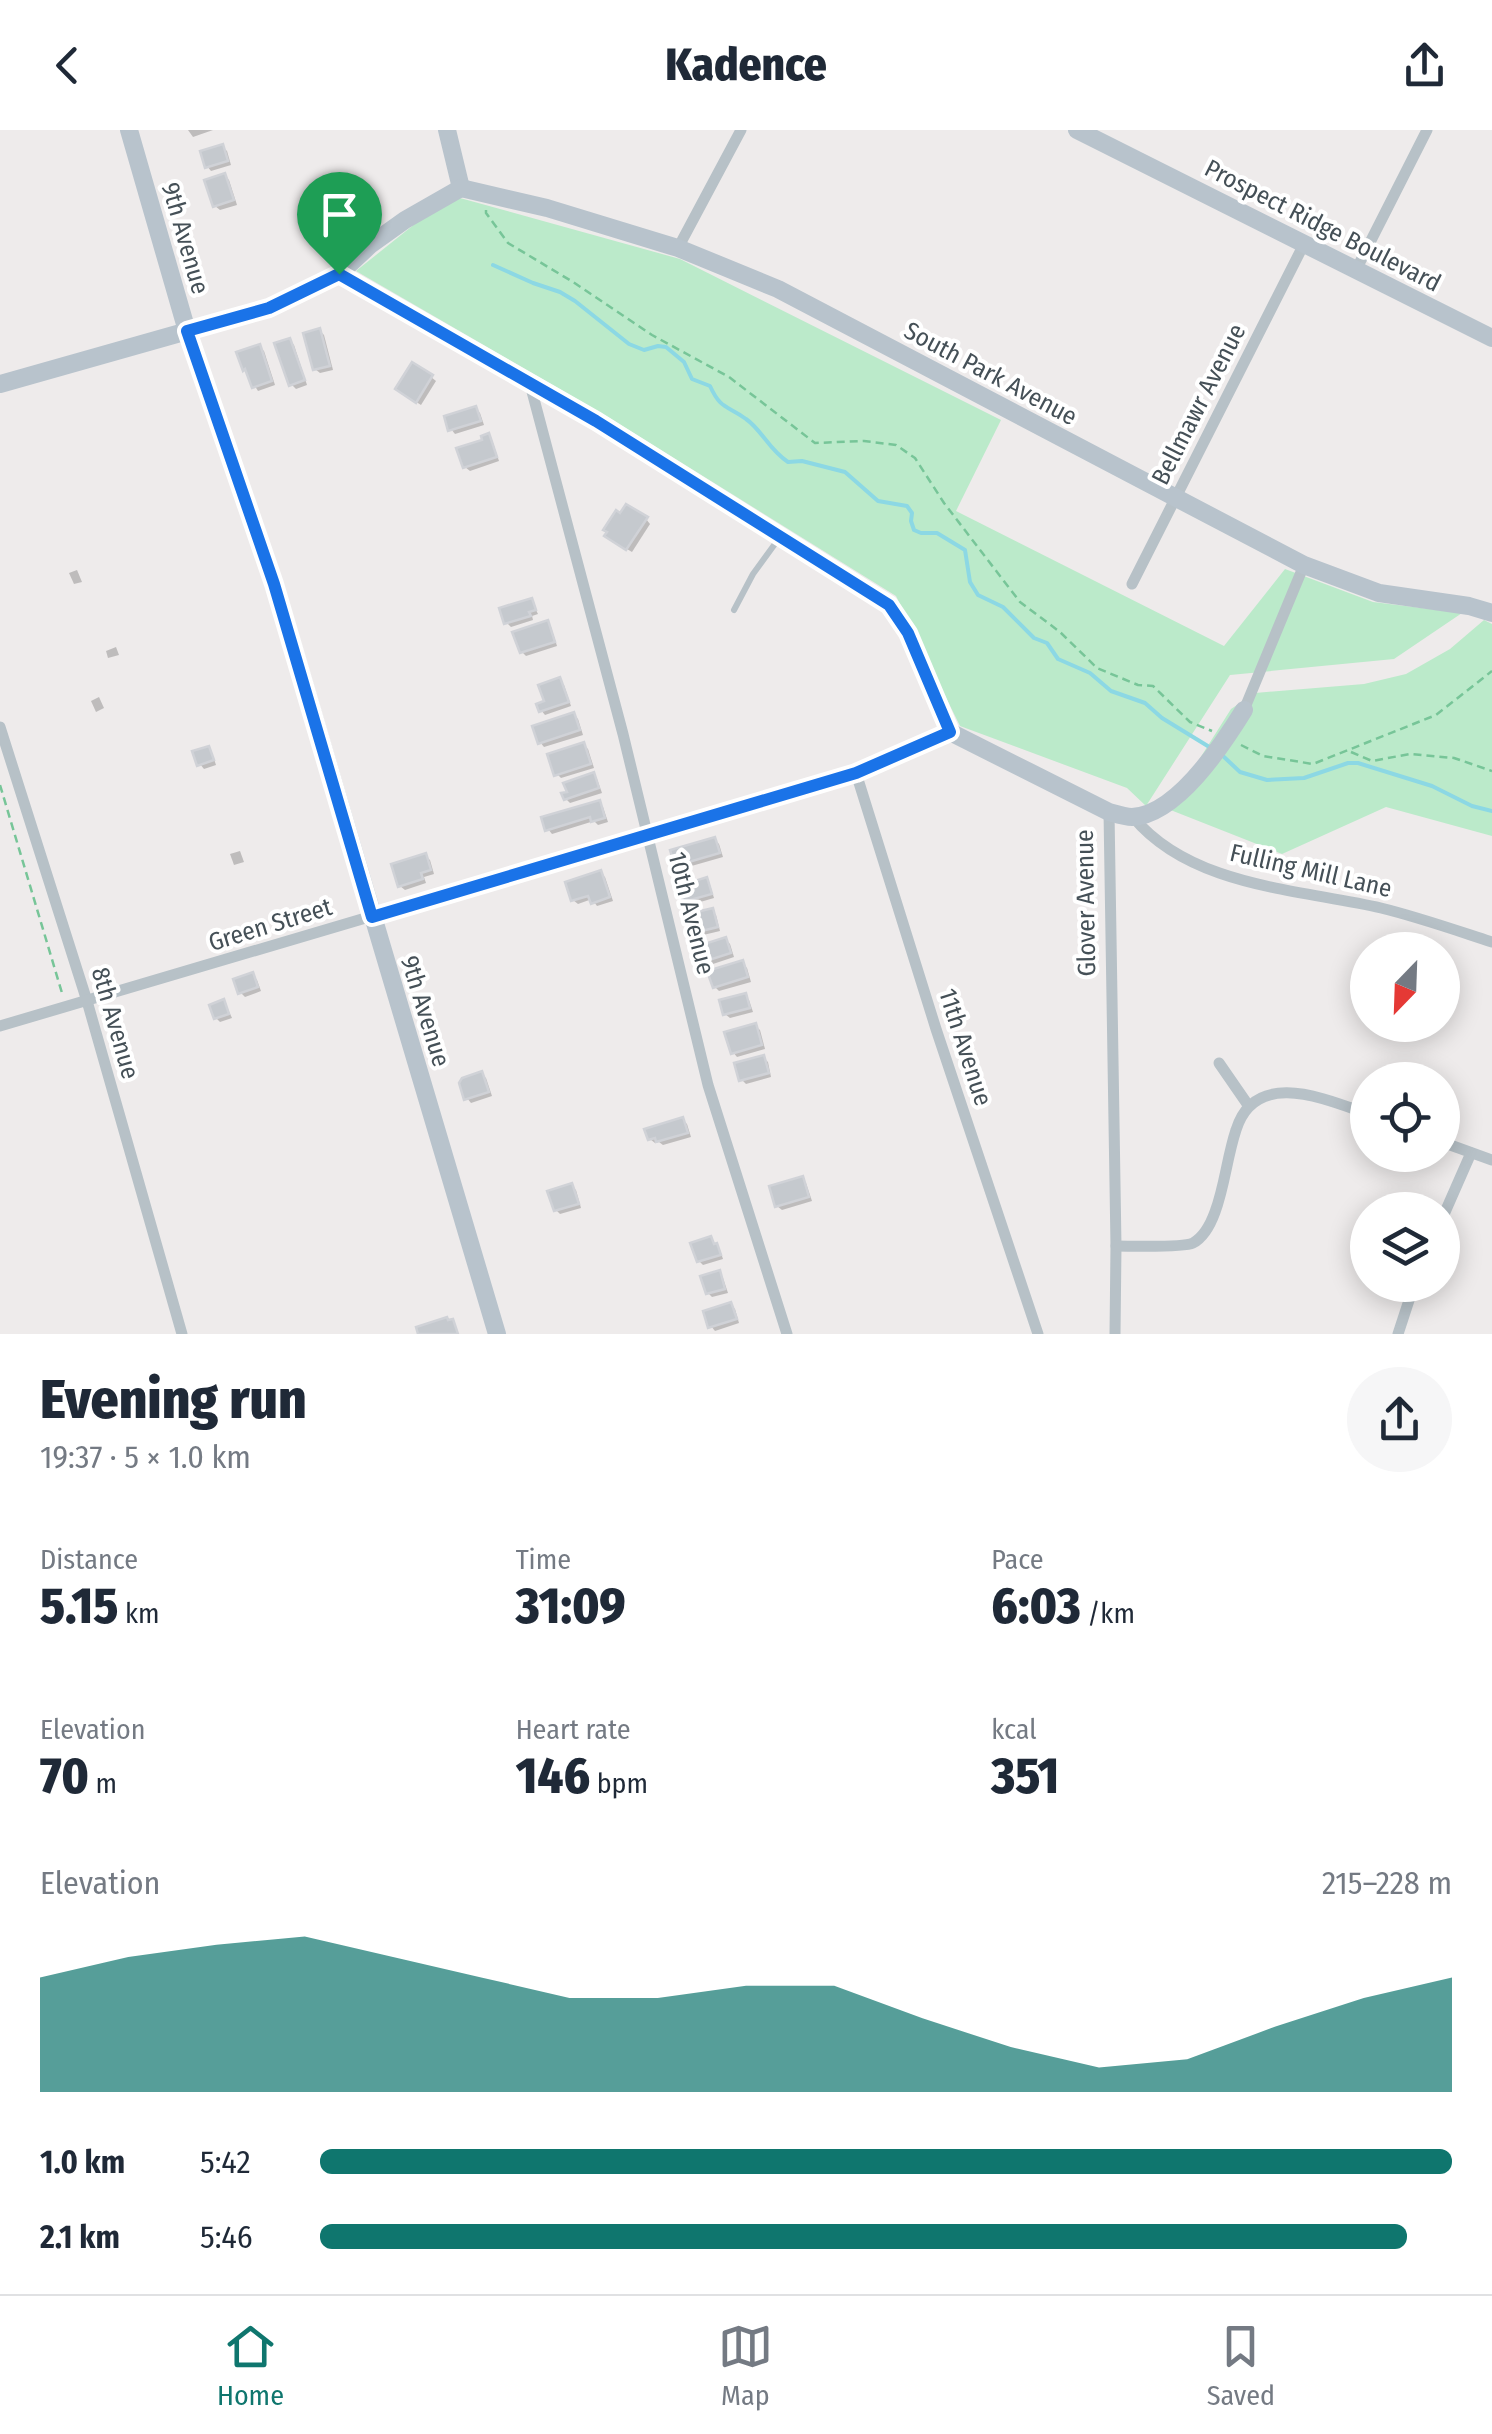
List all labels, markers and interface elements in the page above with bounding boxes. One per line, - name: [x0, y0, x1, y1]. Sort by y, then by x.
- icon: back: [40, 38, 95, 93]
- text: Kadence: [665, 38, 827, 92]
- icon: share: [1397, 38, 1452, 93]
- street label: Prospect Ridge Boulevard: [1200, 153, 1446, 298]
- pin: [297, 172, 382, 275]
- street label: 9th Avenue: [155, 179, 215, 297]
- icon: arrive: [312, 187, 367, 242]
- street label: South Park Avenue: [899, 316, 1082, 432]
- street label: Bellmawr Avenue: [1145, 319, 1252, 490]
- street label: Glover Avenue: [1070, 829, 1102, 977]
- street label: Fulling Mill Lane: [1227, 838, 1395, 904]
- street label: 10th Avenue: [661, 849, 721, 978]
- street label: Green Street: [205, 892, 336, 958]
- north arrow: [1350, 932, 1460, 1042]
- map controls: [1350, 932, 1460, 1302]
- street label: 9th Avenue: [394, 952, 456, 1070]
- street label: 8th Avenue: [85, 964, 145, 1083]
- street label: 11th Avenue: [932, 985, 998, 1110]
- button: locate: [1350, 1062, 1460, 1172]
- button: layers: [1350, 1192, 1460, 1302]
- text: Evening run: [40, 1367, 307, 1433]
- button: share: [1347, 1367, 1452, 1472]
- text: 19:37 · 5 × 1.0 km: [40, 1438, 251, 1476]
- text: Distance: [40, 1543, 138, 1576]
- text: Time: [516, 1543, 571, 1576]
- text: Pace: [991, 1543, 1044, 1576]
- text: 5.15: [40, 1576, 118, 1636]
- text: 31:09: [516, 1576, 626, 1636]
- text: 6:03: [991, 1576, 1081, 1636]
- text: km: [118, 1597, 159, 1630]
- text: /km: [1081, 1597, 1135, 1630]
- text: Elevation: [40, 1713, 145, 1746]
- text: Heart rate: [516, 1713, 631, 1746]
- text: kcal: [991, 1713, 1037, 1746]
- text: 70: [40, 1746, 89, 1806]
- text: 146: [516, 1746, 590, 1806]
- text: 351: [991, 1746, 1059, 1806]
- text: m: [89, 1767, 117, 1800]
- text: bpm: [590, 1767, 648, 1800]
- text: Elevation: [40, 1864, 160, 1902]
- text: 215–228 m: [1322, 1864, 1452, 1902]
- text: 1.0 km: [40, 2143, 125, 2181]
- text: 5:42: [200, 2143, 251, 2181]
- text: 2.1 km: [40, 2218, 120, 2256]
- text: 5:46: [200, 2218, 253, 2256]
- tab: Home: [217, 2319, 284, 2412]
- tab: Map: [718, 2319, 773, 2412]
- tab: Saved: [1207, 2319, 1275, 2412]

